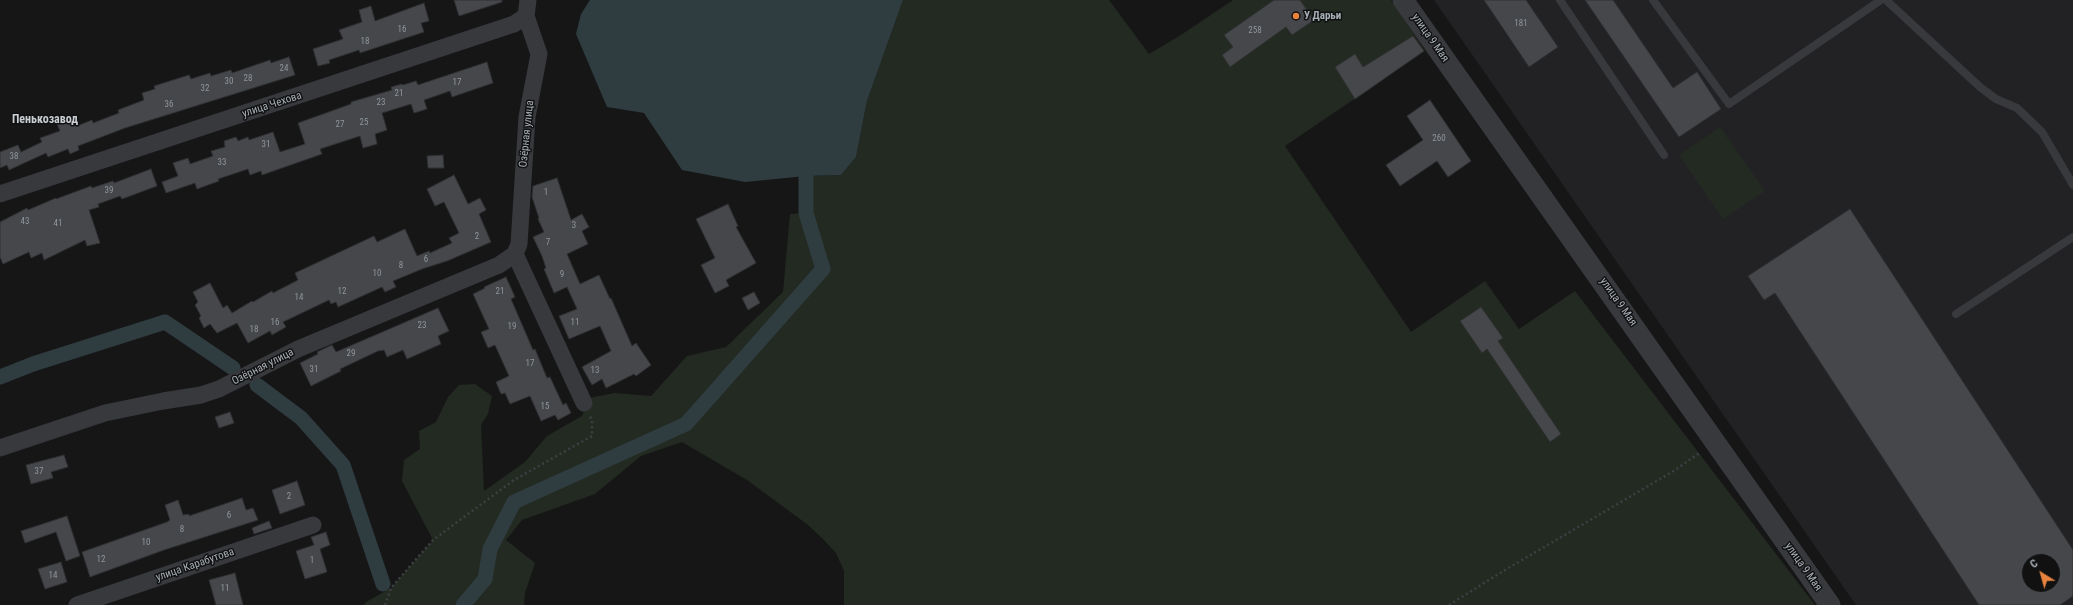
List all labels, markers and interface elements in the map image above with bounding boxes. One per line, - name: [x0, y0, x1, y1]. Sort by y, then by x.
- place label: У Дарьи: [1304, 9, 1341, 23]
- marker: У Дарьи: [1291, 11, 1301, 21]
- street label: улица 9 Мая: [1409, 11, 1451, 65]
- house number: 181: [1514, 19, 1528, 29]
- house number: 16: [398, 25, 406, 35]
- house number: 258: [1248, 26, 1262, 36]
- house number: 18: [361, 37, 369, 47]
- house number: 24: [280, 64, 288, 74]
- house number: 28: [244, 74, 252, 84]
- house number: 30: [225, 77, 233, 87]
- house number: 17: [453, 78, 461, 88]
- house number: 32: [201, 84, 209, 94]
- street label: улица Чехова: [241, 89, 303, 121]
- house number: 21: [395, 89, 403, 99]
- house number: 23: [377, 98, 385, 108]
- house number: 36: [165, 100, 173, 110]
- street label: Озёрная улица: [517, 100, 537, 168]
- district label: Пенькозавод: [12, 113, 78, 127]
- house number: 25: [360, 118, 368, 128]
- house number: 27: [336, 120, 344, 130]
- house number: 260: [1432, 134, 1446, 144]
- house number: 31: [262, 140, 270, 150]
- house number: 38: [10, 152, 18, 162]
- house number: 33: [218, 158, 226, 168]
- house number: 39: [105, 186, 113, 196]
- house number: 1: [544, 188, 548, 198]
- house number: 43: [21, 217, 29, 227]
- house number: 41: [54, 219, 62, 229]
- house number: 3: [572, 221, 576, 231]
- house number: 2: [475, 232, 479, 242]
- house number: 7: [546, 238, 550, 248]
- house number: 6: [424, 255, 428, 265]
- house number: 8: [399, 261, 403, 271]
- house number: 10: [373, 269, 381, 279]
- house number: 9: [560, 270, 564, 280]
- street label: улица 9 Мая: [1597, 275, 1639, 329]
- house number: 12: [338, 287, 346, 297]
- house number: 21: [496, 287, 504, 297]
- house number: 14: [295, 293, 303, 303]
- house number: 16: [271, 318, 279, 328]
- house number: 11: [571, 318, 579, 328]
- house number: 23: [418, 321, 426, 331]
- house number: 19: [508, 322, 516, 332]
- house number: 18: [250, 325, 258, 335]
- street label: Озёрная улица: [230, 346, 296, 388]
- house number: 29: [347, 349, 355, 359]
- house number: 17: [526, 359, 534, 369]
- house number: 31: [310, 365, 318, 375]
- house number: 13: [591, 366, 599, 376]
- house number: 15: [541, 402, 549, 412]
- house number: 37: [35, 467, 43, 477]
- house number: 2: [287, 492, 291, 502]
- house number: 6: [227, 511, 231, 521]
- house number: 8: [180, 525, 184, 535]
- house number: 10: [142, 538, 150, 548]
- street label: улица 9 Мая: [1782, 540, 1824, 594]
- street label: улица Карабутова: [154, 545, 236, 585]
- north arrow: [2021, 553, 2061, 593]
- house number: 12: [97, 555, 105, 565]
- house number: 1: [310, 556, 314, 566]
- text: С: [2028, 557, 2040, 571]
- house number: 14: [49, 571, 57, 581]
- house number: 11: [221, 584, 229, 594]

